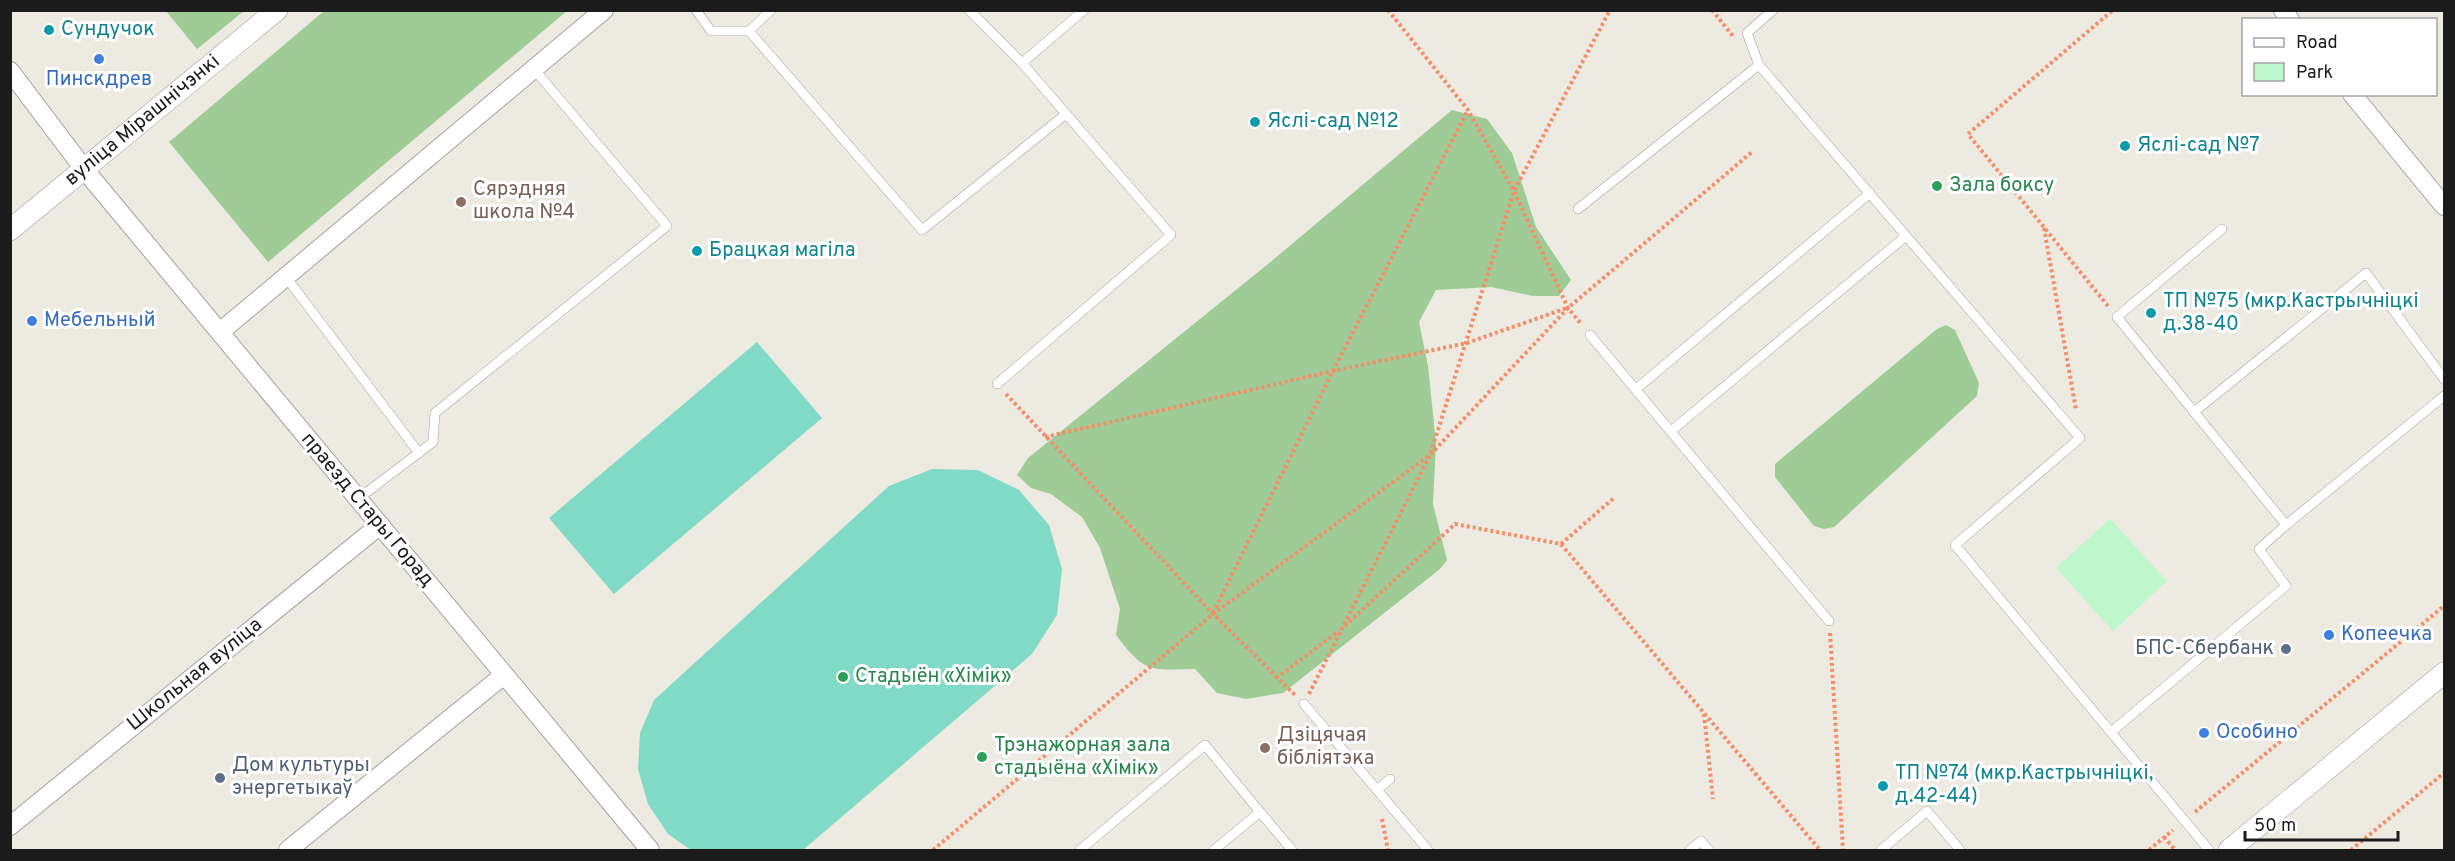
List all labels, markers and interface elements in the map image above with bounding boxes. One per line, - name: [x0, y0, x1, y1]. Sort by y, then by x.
- place label: Сундучок: [61, 17, 155, 43]
- legend: [2242, 18, 2437, 96]
- marker: Сундучок: [42, 23, 56, 37]
- text: Road: [2296, 32, 2338, 55]
- street label: вуліца Мірашнічэнкі: [60, 49, 226, 192]
- marker: Пинскдрев: [92, 52, 106, 66]
- text: Park: [2296, 62, 2333, 85]
- place label: Пинскдрев: [46, 67, 152, 93]
- place label: Яслі-сад №12: [1267, 109, 1399, 135]
- marker: Яслі-сад №12: [1248, 115, 1262, 129]
- place label: Яслі-сад №7: [2137, 133, 2260, 159]
- marker: Яслі-сад №7: [2118, 139, 2132, 153]
- place label: Зала боксу: [1949, 173, 2054, 199]
- place label: Сярэдняя школа №4: [473, 177, 575, 226]
- marker: Зала боксу: [1930, 179, 1944, 193]
- marker: Сярэдняя школа №4: [454, 195, 468, 209]
- place label: Брацкая магіла: [709, 238, 855, 264]
- marker: Брацкая магіла: [690, 244, 704, 258]
- place label: ТП №75 (мкр.Кастрычніцкі д.38-40: [2163, 289, 2419, 338]
- marker: ТП №75 (мкр.Кастрычніцкі д.38-40: [2144, 306, 2158, 320]
- place label: Мебельный: [44, 308, 155, 334]
- marker: Мебельный: [25, 314, 39, 328]
- street label: праезд Стары Горад: [295, 427, 439, 593]
- street label: Школьная вуліца: [122, 612, 268, 738]
- place label: Копеечка: [2341, 622, 2432, 648]
- marker: Копеечка: [2322, 628, 2336, 642]
- place label: БПС-Сбербанк: [2135, 636, 2274, 662]
- marker: БПС-Сбербанк: [2279, 642, 2293, 656]
- place label: Стадыён «Хімік»: [855, 664, 1012, 690]
- marker: Стадыён «Хімік»: [836, 670, 850, 684]
- place label: Особино: [2216, 720, 2298, 746]
- place label: Дзіцячая бібліятэка: [1277, 723, 1374, 772]
- marker: Особино: [2197, 726, 2211, 740]
- place label: Трэнажорная зала стадыёна «Хімік»: [994, 733, 1170, 782]
- marker: Дзіцячая бібліятэка: [1258, 741, 1272, 755]
- marker: Трэнажорная зала стадыёна «Хімік»: [975, 750, 989, 764]
- place label: Дом культуры энергетыкаў: [232, 753, 370, 802]
- place label: ТП №74 (мкр.Кастрычніцкі, д.42-44): [1895, 761, 2153, 810]
- marker: Дом культуры энергетыкаў: [213, 771, 227, 785]
- marker: ТП №74 (мкр.Кастрычніцкі, д.42-44): [1876, 779, 1890, 793]
- scale bar: [2245, 804, 2398, 842]
- text: 50 m: [2254, 815, 2296, 838]

